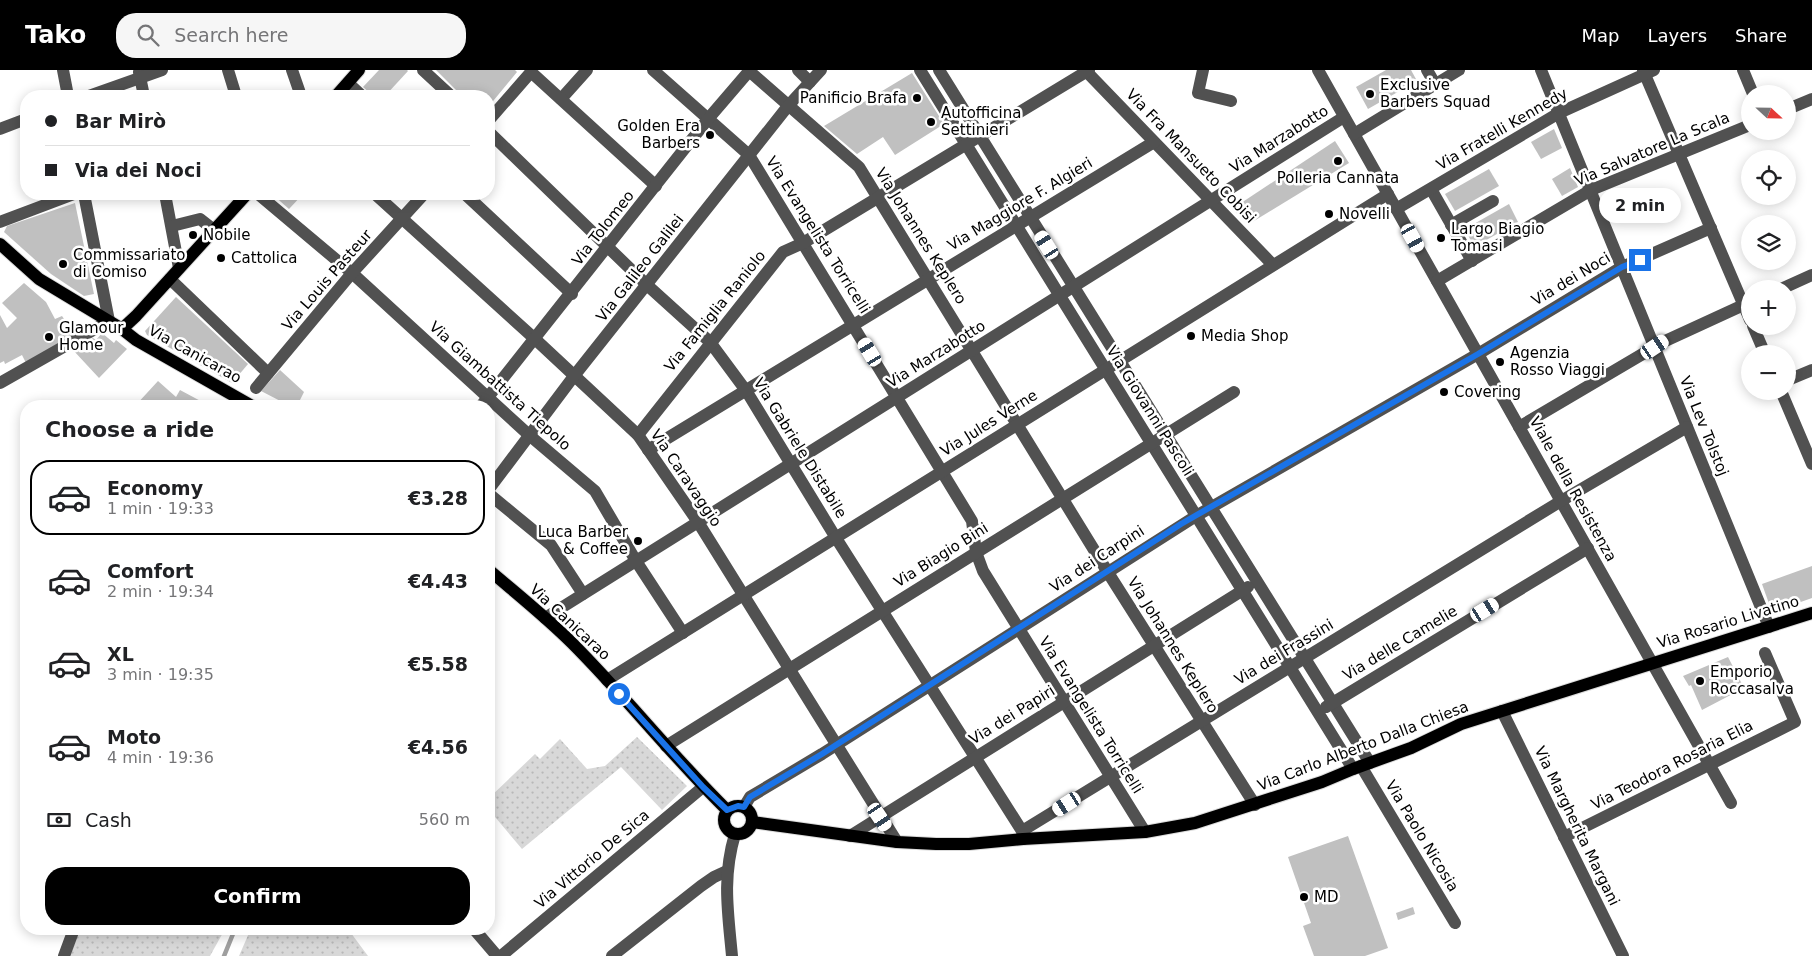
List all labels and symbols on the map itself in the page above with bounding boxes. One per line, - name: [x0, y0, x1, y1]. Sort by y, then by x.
- place label: Exclusive Barbers Squad: [1380, 76, 1490, 111]
- street label: Via Fratelli Kennedy: [1433, 84, 1571, 174]
- street label: Via Fra Mansueto Cobisi: [1122, 85, 1260, 227]
- north arrow: [1741, 85, 1796, 140]
- marker: Exclusive Barbers Squad: [1364, 88, 1376, 100]
- place label: Panificio Brafa: [800, 89, 907, 107]
- marker: Panificio Brafa: [911, 92, 923, 104]
- street label: Via Marzabotto: [1226, 101, 1332, 177]
- place label: Autofficina Settinieri: [941, 104, 1021, 139]
- street label: Via Salvatore La Scala: [1572, 108, 1732, 190]
- marker: Autofficina Settinieri: [925, 116, 937, 128]
- place label: Golden Era Barbers: [617, 117, 700, 152]
- marker: Golden Era Barbers: [704, 129, 716, 141]
- street label: Via Evangelista Torricelli: [762, 153, 874, 317]
- street label: Via Maggiore F. Algieri: [944, 154, 1096, 254]
- marker: Polleria Cannata: [1332, 155, 1344, 167]
- street label: Via Johannes Keplero: [872, 164, 970, 308]
- place label: Polleria Cannata: [1277, 169, 1399, 187]
- street label: Via Tolomeo: [568, 187, 638, 269]
- callout: 2 min: [1599, 188, 1681, 222]
- place label: Novelli: [1339, 205, 1390, 223]
- marker: Novelli: [1323, 208, 1335, 220]
- street label: Via Galileo Galilei: [593, 211, 687, 325]
- place label: Largo Biagio Tomasi: [1450, 220, 1544, 255]
- car: [1399, 221, 1426, 255]
- street label: Via Louis Pasteur: [278, 225, 376, 334]
- place label: Nobile: [203, 226, 250, 244]
- car: [1032, 228, 1061, 262]
- marker: Nobile: [187, 229, 199, 241]
- marker: Largo Biagio Tomasi: [1435, 232, 1447, 244]
- place label: Commissariato di Comiso: [73, 246, 185, 281]
- street label: Via Famiglia Raniolo: [661, 247, 769, 375]
- street label: Via dei Noci: [1528, 248, 1614, 310]
- place label: Cattolica: [231, 249, 297, 267]
- route end: [1629, 249, 1651, 271]
- marker: Cattolica: [215, 252, 227, 264]
- marker: Commissariato di Comiso: [57, 258, 69, 270]
- street label: Via Marzabotto: [883, 316, 989, 392]
- street label: Via Giambattista Tiepolo: [426, 318, 574, 454]
- place label: Glamour Home: [59, 319, 124, 354]
- street label: Via Canicarao: [145, 321, 245, 387]
- place label: Media Shop: [1201, 327, 1289, 345]
- marker: Media Shop: [1185, 330, 1197, 342]
- marker: Glamour Home: [43, 331, 55, 343]
- car: [1638, 332, 1671, 362]
- car: [855, 335, 884, 369]
- street label: Via Giovanni Pascoli: [1103, 343, 1197, 479]
- place label: Agenzia Rosso Viaggi: [1510, 344, 1605, 379]
- marker: Agenzia Rosso Viaggi: [1494, 356, 1506, 368]
- street label: Via Lev Tolstoj: [1676, 373, 1732, 479]
- street label: Via Gabriele Distabile: [749, 375, 851, 521]
- place label: Covering: [1454, 383, 1521, 401]
- street label: Via Jules Verne: [937, 386, 1041, 460]
- marker: Covering: [1438, 386, 1450, 398]
- street label: Viale della Resistenza: [1526, 413, 1620, 565]
- street label: Via Caravaggio: [647, 426, 725, 530]
- street label: Via Biagio Bini: [891, 519, 991, 591]
- street label: Via dei Carpini: [1046, 522, 1148, 596]
- place label: Luca Barber & Coffee: [538, 523, 629, 558]
- marker: Luca Barber & Coffee: [632, 535, 644, 547]
- street label: Via Johannes Keplero: [1124, 573, 1222, 717]
- street label: Via Canicarao: [526, 580, 614, 664]
- street label: Via Rosario Livatino: [1655, 592, 1801, 652]
- car: [1468, 596, 1501, 624]
- street label: Via delle Camelie: [1340, 602, 1460, 684]
- street label: Via dei Frassini: [1231, 615, 1337, 689]
- street label: Via Evangelista Torricelli: [1035, 633, 1147, 797]
- place label: Emporio Roccasalva: [1710, 663, 1794, 698]
- marker: Emporio Roccasalva: [1694, 675, 1706, 687]
- street label: Via dei Papiri: [966, 682, 1058, 748]
- route start: [608, 683, 630, 705]
- street label: Via Carlo Alberto Dalla Chiesa: [1255, 697, 1471, 795]
- street label: Via Teodora Rosaria Elia: [1588, 716, 1756, 814]
- street label: Via Margherita Margani: [1531, 743, 1623, 909]
- street label: Via Paolo Nicosia: [1382, 777, 1462, 895]
- car: [1050, 790, 1083, 818]
- car: [865, 800, 894, 834]
- street label: Via Vittorio De Sica: [531, 806, 653, 912]
- place label: MD: [1314, 888, 1339, 906]
- marker: MD: [1298, 891, 1310, 903]

